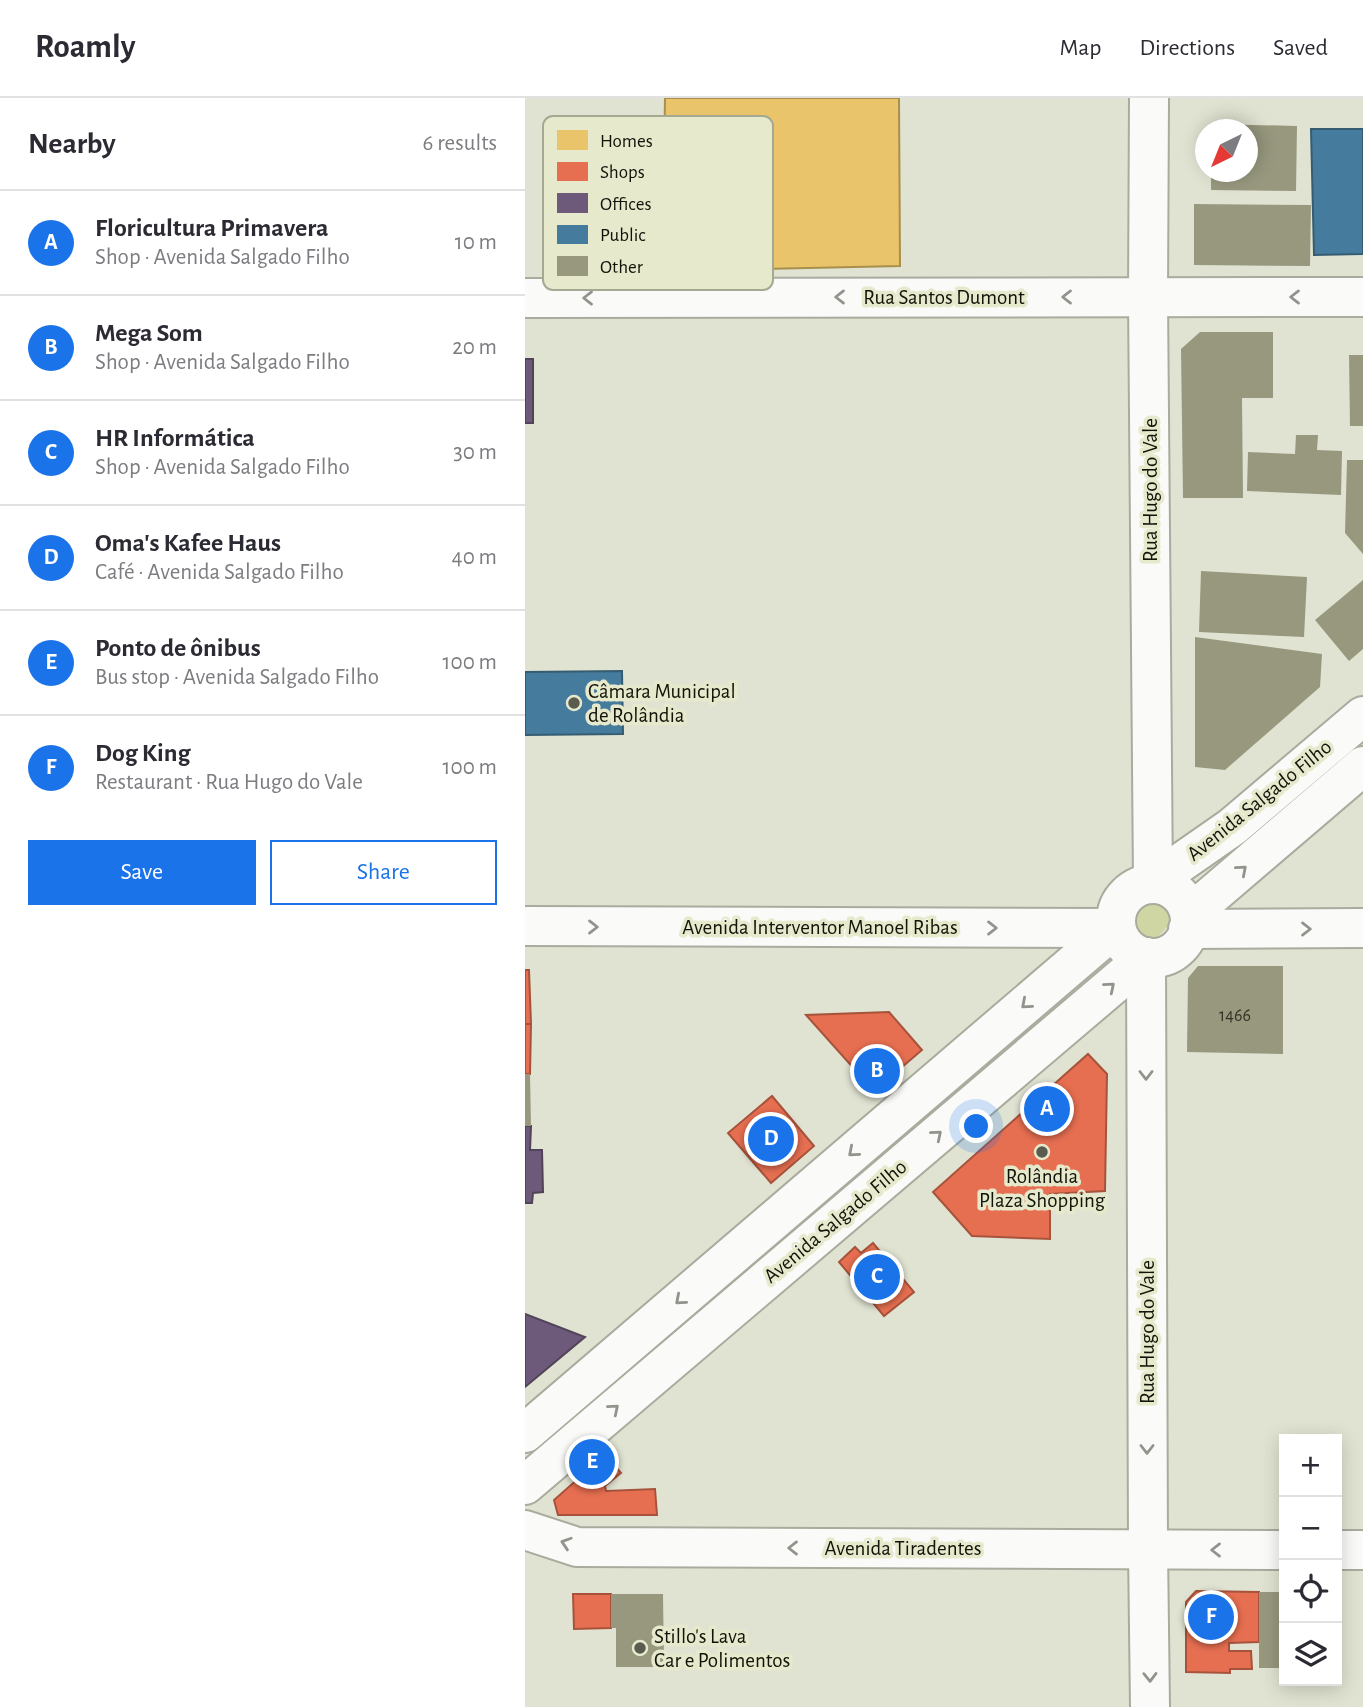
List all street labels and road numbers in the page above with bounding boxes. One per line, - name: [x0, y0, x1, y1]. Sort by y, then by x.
- street label: Rua Santos Dumont: [863, 287, 1025, 308]
- street label: Rua Hugo do Vale: [1140, 418, 1161, 562]
- street label: Avenida Salgado Filho: [1183, 736, 1336, 865]
- street label: Avenida Interventor Manoel Ribas: [682, 917, 958, 938]
- street label: Avenida Salgado Filho: [760, 1156, 911, 1287]
- street label: Rua Hugo do Vale: [1137, 1260, 1158, 1404]
- street label: Avenida Tiradentes: [825, 1538, 981, 1559]

